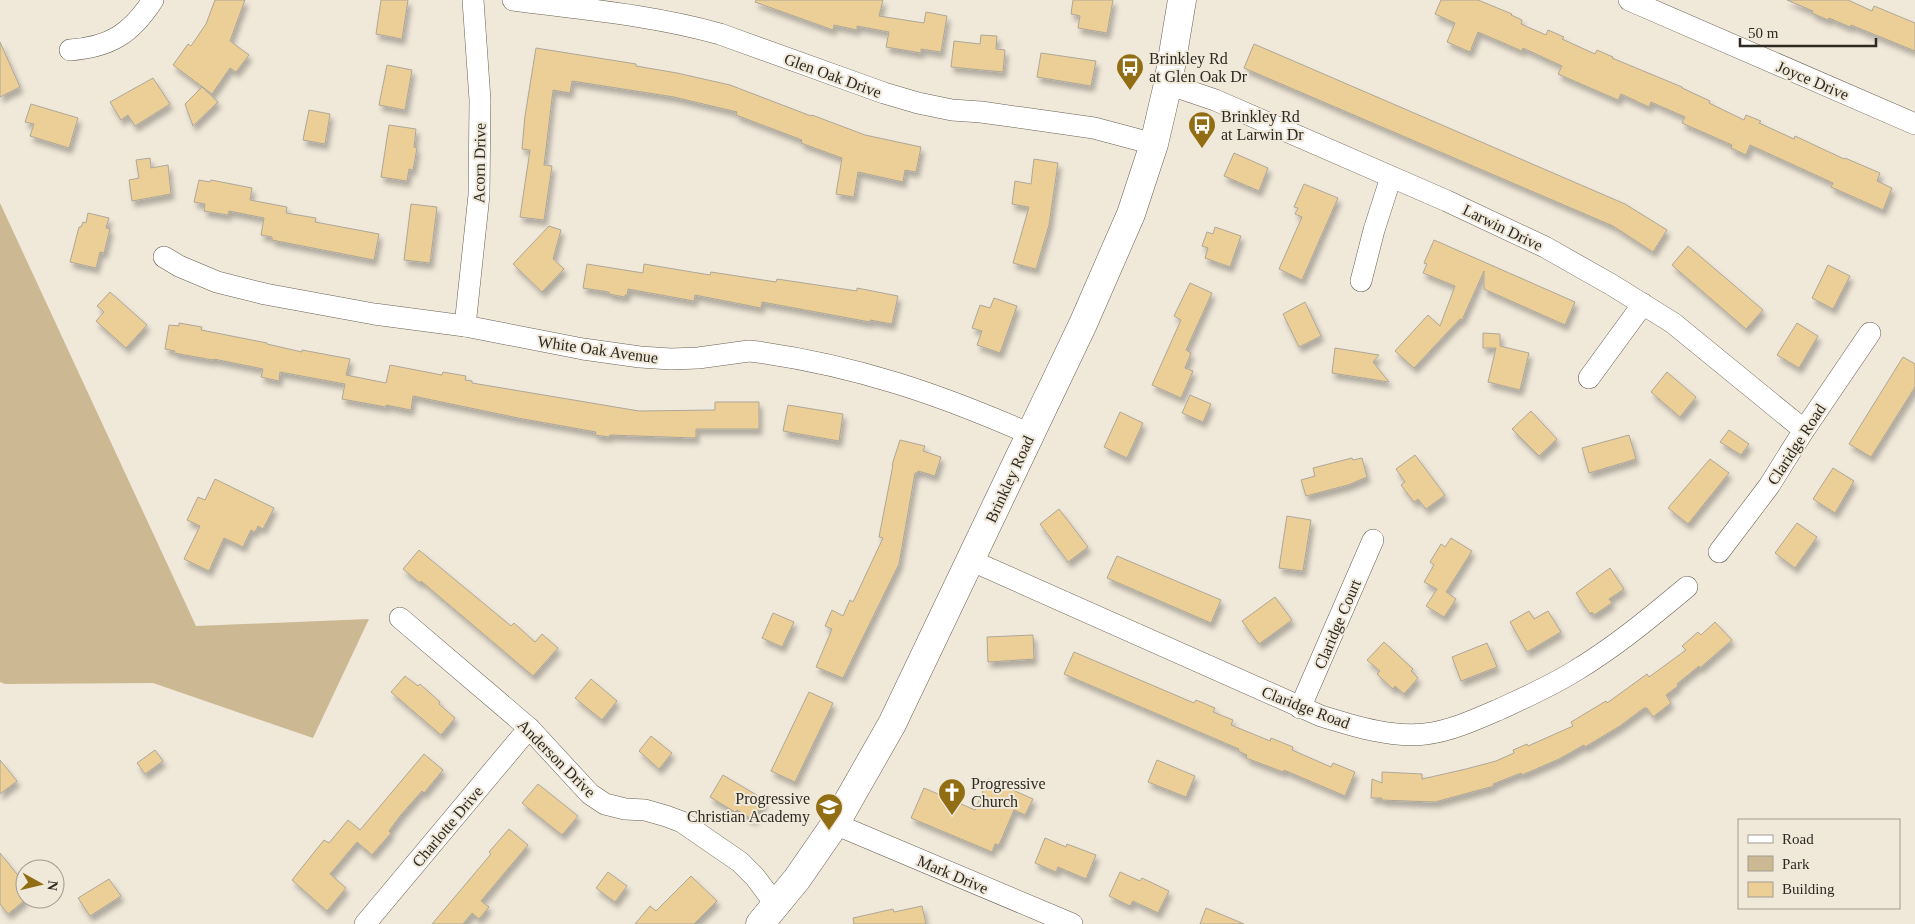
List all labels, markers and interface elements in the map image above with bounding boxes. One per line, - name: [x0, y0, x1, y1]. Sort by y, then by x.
- scale bar: [1740, 15, 1876, 47]
- text: 50 m: [1748, 25, 1779, 41]
- street label: Glen Oak Drive: [782, 50, 884, 101]
- place label: Brinkley Rd at Glen Oak Dr: [1149, 50, 1248, 85]
- bus stop icon: Brinkley Rd at Glen Oak Dr: [1115, 52, 1145, 91]
- street label: Joyce Drive: [1774, 58, 1852, 104]
- place label: Brinkley Rd at Larwin Dr: [1221, 108, 1304, 143]
- bus stop icon: Brinkley Rd at Larwin Dr: [1187, 110, 1217, 149]
- street label: Acorn Drive: [470, 123, 489, 203]
- street label: Larwin Drive: [1460, 201, 1545, 254]
- street label: White Oak Avenue: [537, 333, 659, 366]
- street label: Claridge Road: [1764, 401, 1830, 488]
- street label: Brinkley Road: [982, 433, 1038, 526]
- street label: Claridge Court: [1311, 576, 1365, 672]
- street label: Claridge Road: [1259, 683, 1352, 733]
- street label: Anderson Drive: [514, 716, 599, 801]
- place label: Progressive Church: [971, 775, 1046, 810]
- church icon: Progressive Church: [937, 777, 967, 816]
- street label: Charlotte Drive: [409, 783, 486, 870]
- place label: Progressive Christian Academy: [687, 790, 810, 826]
- school or university icon: Progressive Christian Academy: [814, 792, 844, 831]
- legend: [1738, 819, 1900, 909]
- text: Road: [1782, 831, 1814, 847]
- street label: Mark Drive: [915, 852, 991, 897]
- text: Park: [1782, 856, 1810, 872]
- north arrow: [15, 859, 65, 909]
- text: N: [44, 880, 61, 892]
- text: Building: [1782, 881, 1835, 897]

